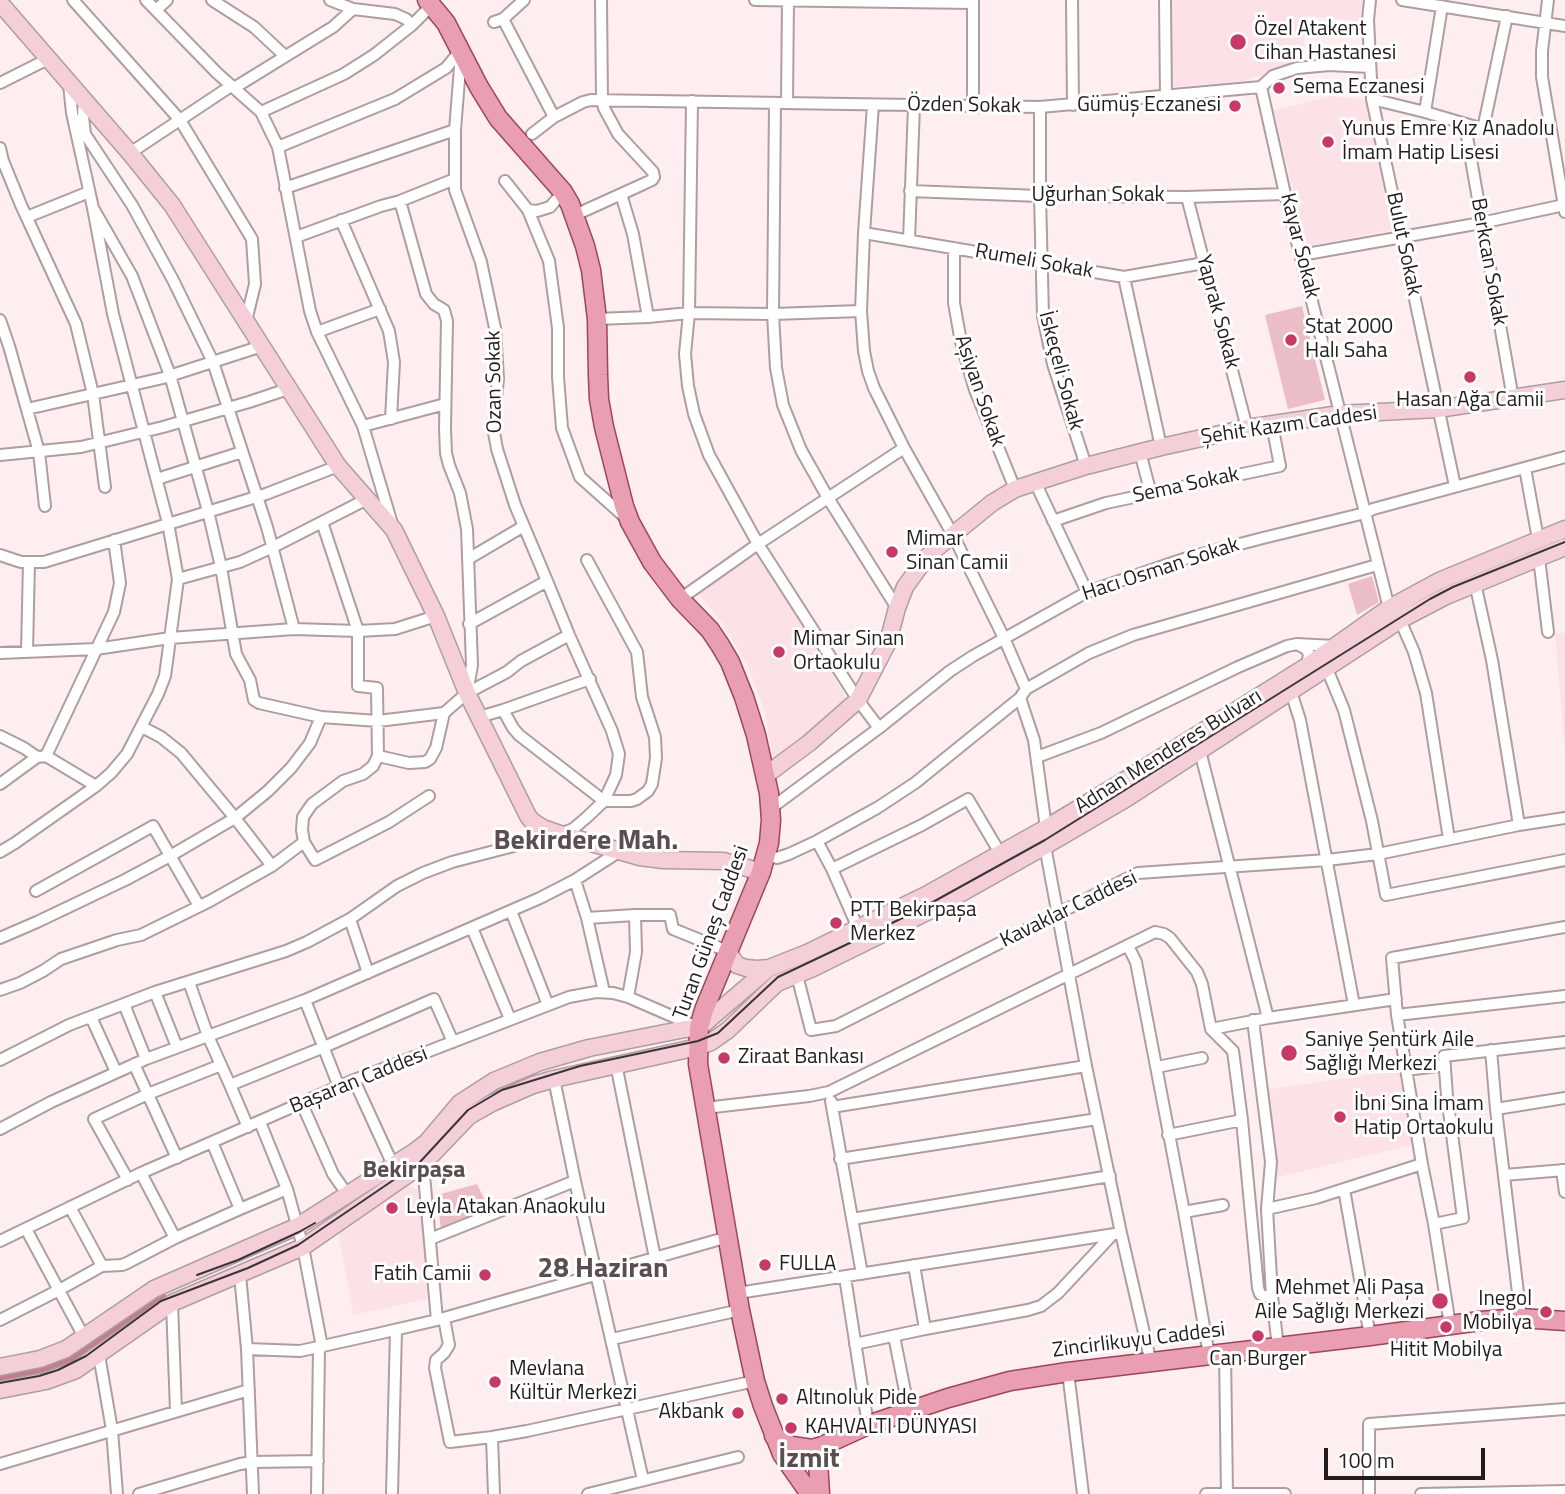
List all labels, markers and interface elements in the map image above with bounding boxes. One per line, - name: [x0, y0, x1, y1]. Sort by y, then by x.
- place label: Özel Atakent Cihan Hastanesi: [1254, 17, 1396, 67]
- marker: Özel Atakent Cihan Hastanesi: [1228, 32, 1248, 52]
- place label: Sema Eczanesi: [1293, 75, 1425, 101]
- marker: Sema Eczanesi: [1271, 80, 1287, 96]
- street label: Özden Sokak: [907, 92, 1021, 120]
- place label: Gümüş Eczanesi: [1077, 93, 1221, 119]
- marker: Gümüş Eczanesi: [1227, 98, 1243, 114]
- place label: Yunus Emre Kız Anadolu İmam Hatip Lisesi: [1342, 117, 1555, 167]
- marker: Yunus Emre Kız Anadolu İmam Hatip Lisesi: [1320, 134, 1336, 150]
- street label: Uğurhan Sokak: [1031, 183, 1165, 209]
- street label: Bulut Sokak: [1380, 190, 1426, 298]
- street label: Kayar Sokak: [1274, 191, 1324, 301]
- street label: Berkcan Sokak: [1464, 196, 1512, 328]
- street label: Rumeli Sokak: [973, 239, 1095, 285]
- street label: Yaprak Sokak: [1190, 252, 1244, 372]
- street label: İskeçeli Sokak: [1032, 309, 1088, 433]
- place label: Stat 2000 Halı Saha: [1305, 315, 1393, 365]
- street label: Ozan Sokak: [482, 330, 508, 434]
- street label: Aşiyan Sokak: [948, 332, 1010, 450]
- marker: Stat 2000 Halı Saha: [1283, 332, 1299, 348]
- marker: Hasan Ağa Camii: [1462, 369, 1478, 385]
- place label: Hasan Ağa Camii: [1396, 388, 1544, 414]
- street label: Şehit Kazım Caddesi: [1199, 401, 1379, 451]
- street label: Sema Sokak: [1131, 462, 1241, 510]
- place label: Mimar Sinan Camii: [906, 527, 1008, 577]
- street label: Hacı Osman Sokak: [1079, 533, 1243, 607]
- marker: Mimar Sinan Camii: [884, 544, 900, 560]
- place label: Mimar Sinan Ortaokulu: [793, 627, 904, 677]
- marker: Mimar Sinan Ortaokulu: [771, 644, 787, 660]
- street label: Adnan Menderes Bulvarı: [1071, 684, 1267, 820]
- district label: Bekirdere Mah.: [494, 825, 678, 859]
- street label: Turan Güneş Caddesi: [669, 842, 755, 1024]
- street label: Kavaklar Caddesi: [996, 866, 1142, 954]
- place label: PTT Bekirpaşa Merkez: [850, 898, 977, 948]
- marker: PTT Bekirpaşa Merkez: [828, 915, 844, 931]
- place label: Saniye Şentürk Aile Sağlığı Merkezi: [1305, 1028, 1474, 1078]
- street label: Başaran Caddesi: [286, 1042, 432, 1120]
- marker: Saniye Şentürk Aile Sağlığı Merkezi: [1279, 1043, 1299, 1063]
- place label: Ziraat Bankası: [738, 1045, 864, 1071]
- marker: Ziraat Bankası: [716, 1050, 732, 1066]
- place label: İbni Sina İmam Hatip Ortaokulu: [1354, 1092, 1494, 1142]
- marker: İbni Sina İmam Hatip Ortaokulu: [1332, 1109, 1348, 1125]
- district label: Bekirpaşa: [362, 1157, 466, 1185]
- place label: Leyla Atakan Anaokulu: [406, 1195, 606, 1221]
- marker: Leyla Atakan Anaokulu: [384, 1200, 400, 1216]
- place label: FULLA: [779, 1252, 836, 1278]
- district label: 28 Haziran: [538, 1253, 668, 1287]
- marker: FULLA: [757, 1257, 773, 1273]
- place label: Fatih Camii: [374, 1262, 471, 1288]
- marker: Fatih Camii: [477, 1267, 493, 1283]
- place label: Mehmet Ali Paşa Aile Sağlığı Merkezi: [1255, 1276, 1424, 1326]
- place label: Inegol Mobilya: [1462, 1287, 1532, 1337]
- marker: Mehmet Ali Paşa Aile Sağlığı Merkezi: [1430, 1291, 1450, 1311]
- marker: Inegol Mobilya: [1538, 1304, 1554, 1320]
- street label: Zincirlikuyu Caddesi: [1051, 1318, 1227, 1364]
- marker: Hitit Mobilya: [1438, 1319, 1454, 1335]
- marker: Can Burger: [1250, 1328, 1266, 1344]
- place label: Hitit Mobilya: [1390, 1338, 1502, 1364]
- place label: Can Burger: [1209, 1347, 1307, 1373]
- place label: Mevlana Kültür Merkezi: [509, 1357, 637, 1407]
- marker: Mevlana Kültür Merkezi: [487, 1374, 503, 1390]
- place label: Altınoluk Pide: [796, 1386, 917, 1412]
- marker: Altınoluk Pide: [774, 1391, 790, 1407]
- place label: Akbank: [659, 1400, 724, 1426]
- marker: Akbank: [730, 1405, 746, 1421]
- place label: KAHVALTI DÜNYASI: [805, 1415, 977, 1441]
- marker: KAHVALTI DÜNYASI: [783, 1420, 799, 1436]
- scale bar: [1327, 1434, 1488, 1478]
- district label: İzmit: [778, 1443, 840, 1477]
- text: 100 m: [1337, 1444, 1394, 1476]

